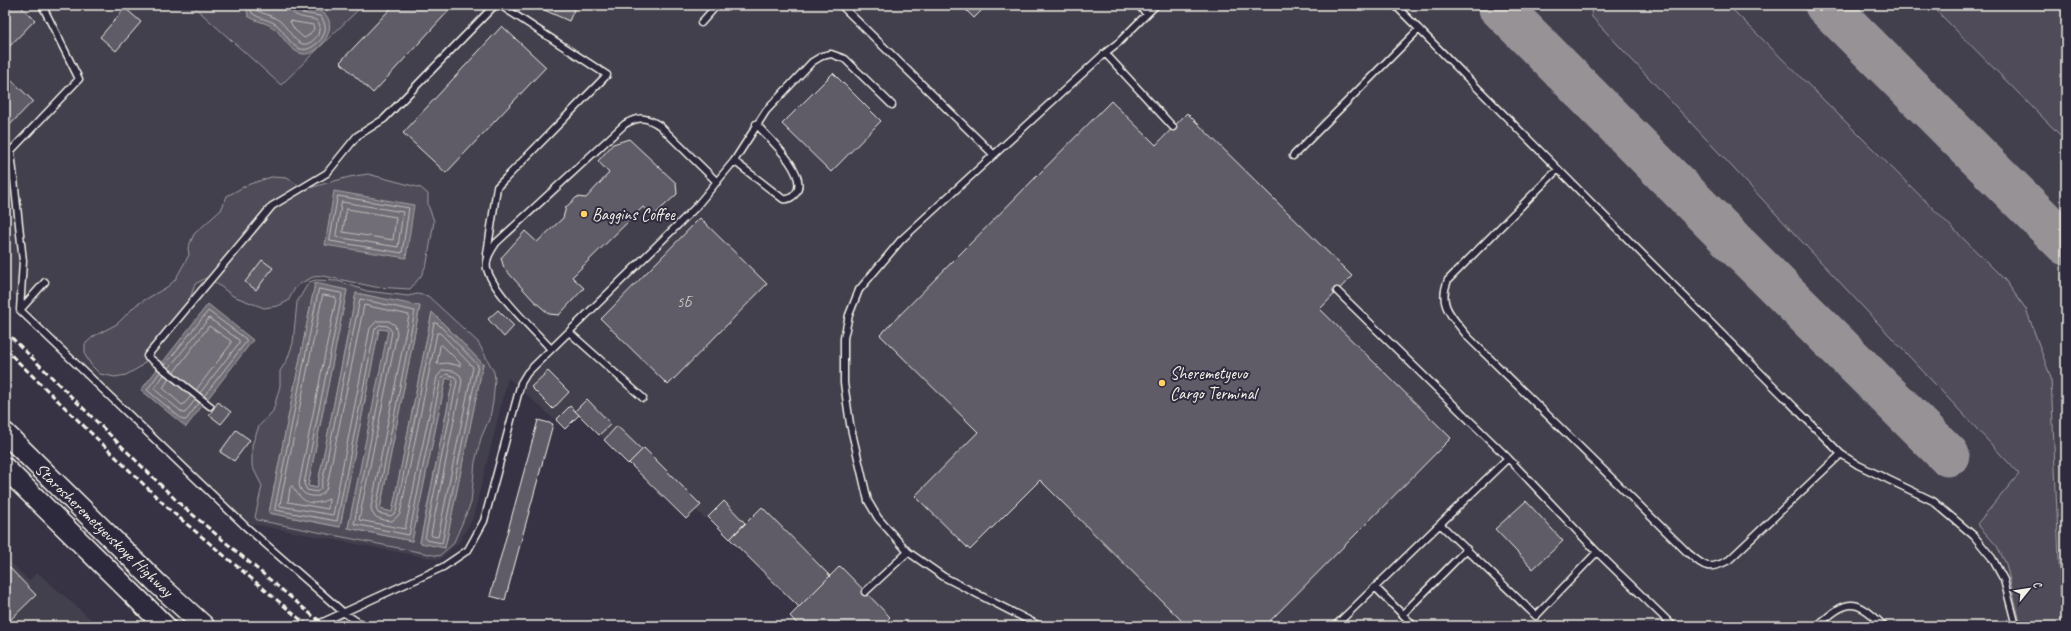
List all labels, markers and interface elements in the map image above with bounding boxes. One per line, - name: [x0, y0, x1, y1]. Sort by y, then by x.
- place label: Baggins Coffee: [592, 204, 676, 225]
- marker: Baggins Coffee: [579, 209, 589, 219]
- house number: 5Б: [677, 293, 694, 312]
- place label: Sheremetyevo Cargo Terminal: [1170, 363, 1259, 404]
- marker: Sheremetyevo Cargo Terminal: [1157, 378, 1167, 388]
- street label: Starosheremetyevskoye Highway: [31, 459, 178, 602]
- north arrow: [2009, 569, 2049, 609]
- text: С: [2030, 578, 2046, 591]

